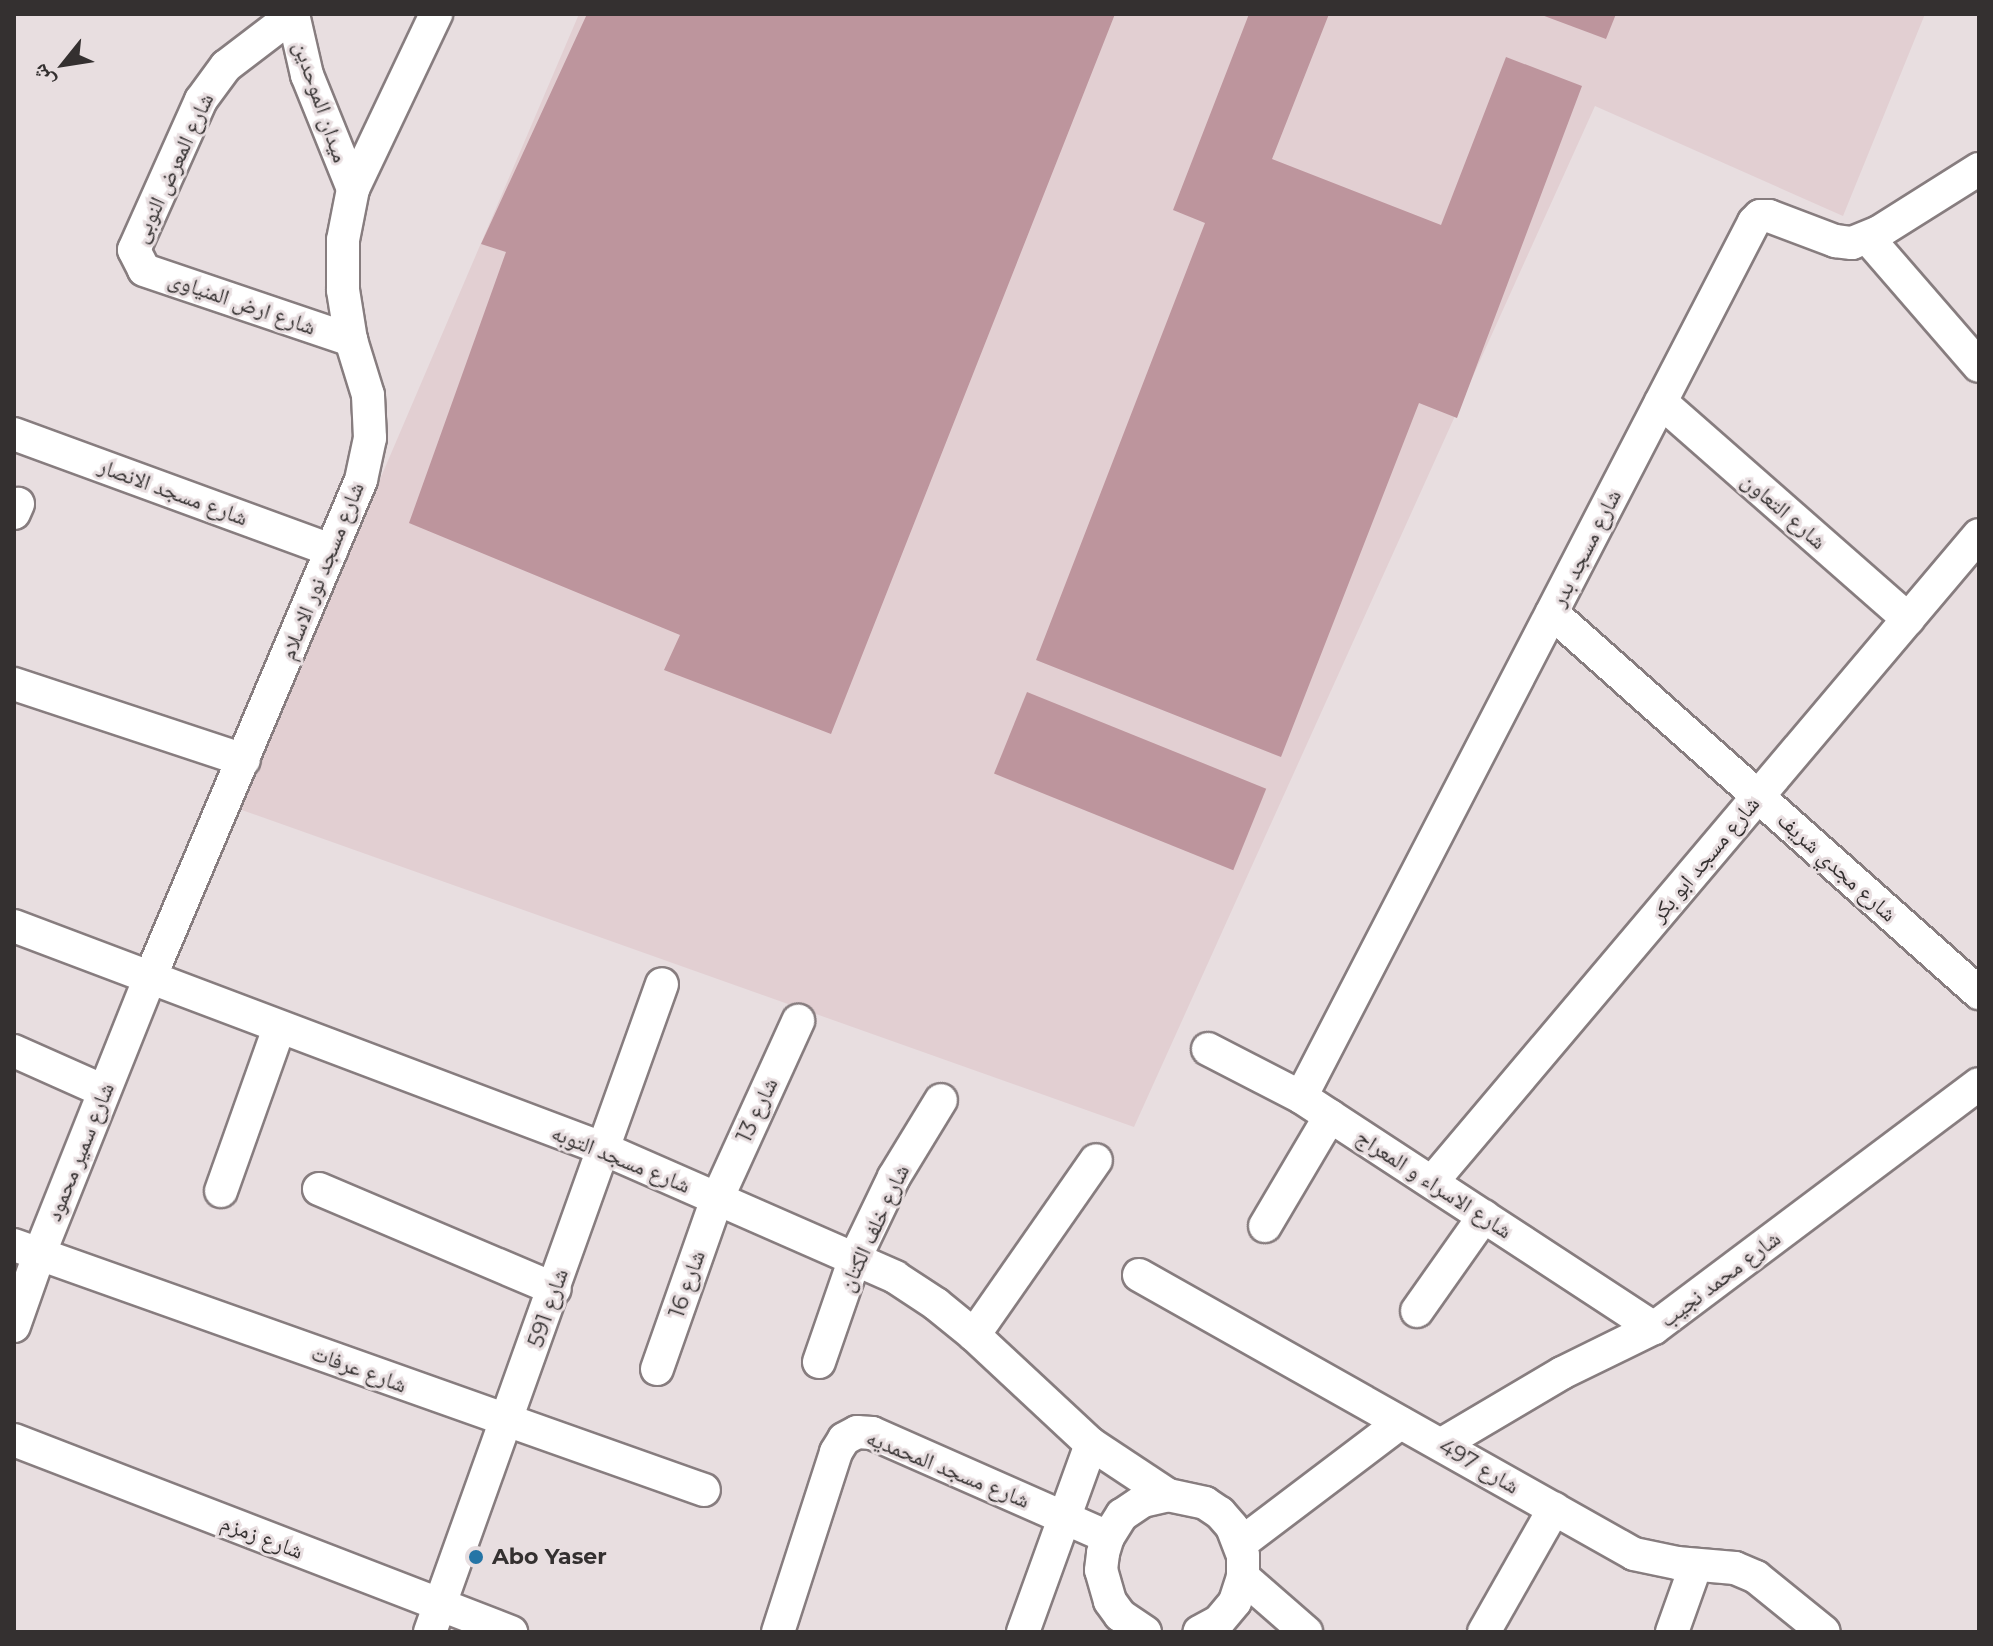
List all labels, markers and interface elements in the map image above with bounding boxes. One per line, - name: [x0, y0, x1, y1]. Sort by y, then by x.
- north arrow: [24, 24, 104, 104]
- street label: ميدان الموحدين: [288, 38, 354, 166]
- text: ش: [25, 59, 60, 93]
- street label: شارع المعرض النوبى: [127, 89, 219, 247]
- street label: شارع ارض المنياوى: [165, 265, 319, 341]
- street label: شارع مسجد الانصار: [95, 453, 251, 531]
- street label: شارع التعاون: [1736, 467, 1832, 555]
- street label: شارع مسجد نور الاسلام: [274, 478, 370, 664]
- street label: شارع مسجد بدر: [1545, 485, 1627, 611]
- street label: شارع مسجد ابو بكر: [1645, 791, 1765, 927]
- street label: شارع مجدي شريف: [1772, 807, 1902, 927]
- street label: شارع 13: [731, 1074, 783, 1146]
- street label: شارع سمير محمود: [40, 1079, 120, 1225]
- street label: شارع مسجد التوبه: [548, 1119, 694, 1199]
- street label: شارع الاسراء و المعراج: [1351, 1124, 1517, 1244]
- street label: شارع خلف الكتان: [833, 1160, 915, 1296]
- street label: شارع محمد نجيب: [1654, 1225, 1786, 1333]
- street label: شارع 16: [663, 1247, 711, 1321]
- street label: شارع 591: [522, 1265, 574, 1351]
- street label: شارع عرفات: [308, 1340, 410, 1398]
- street label: شارع مسجد المحمديه: [863, 1424, 1033, 1514]
- street label: شارع 497: [1434, 1433, 1524, 1499]
- street label: شارع زمزم: [217, 1509, 307, 1565]
- place label: Abo Yaser: [492, 1544, 607, 1570]
- marker: Abo Yaser: [467, 1548, 485, 1566]

